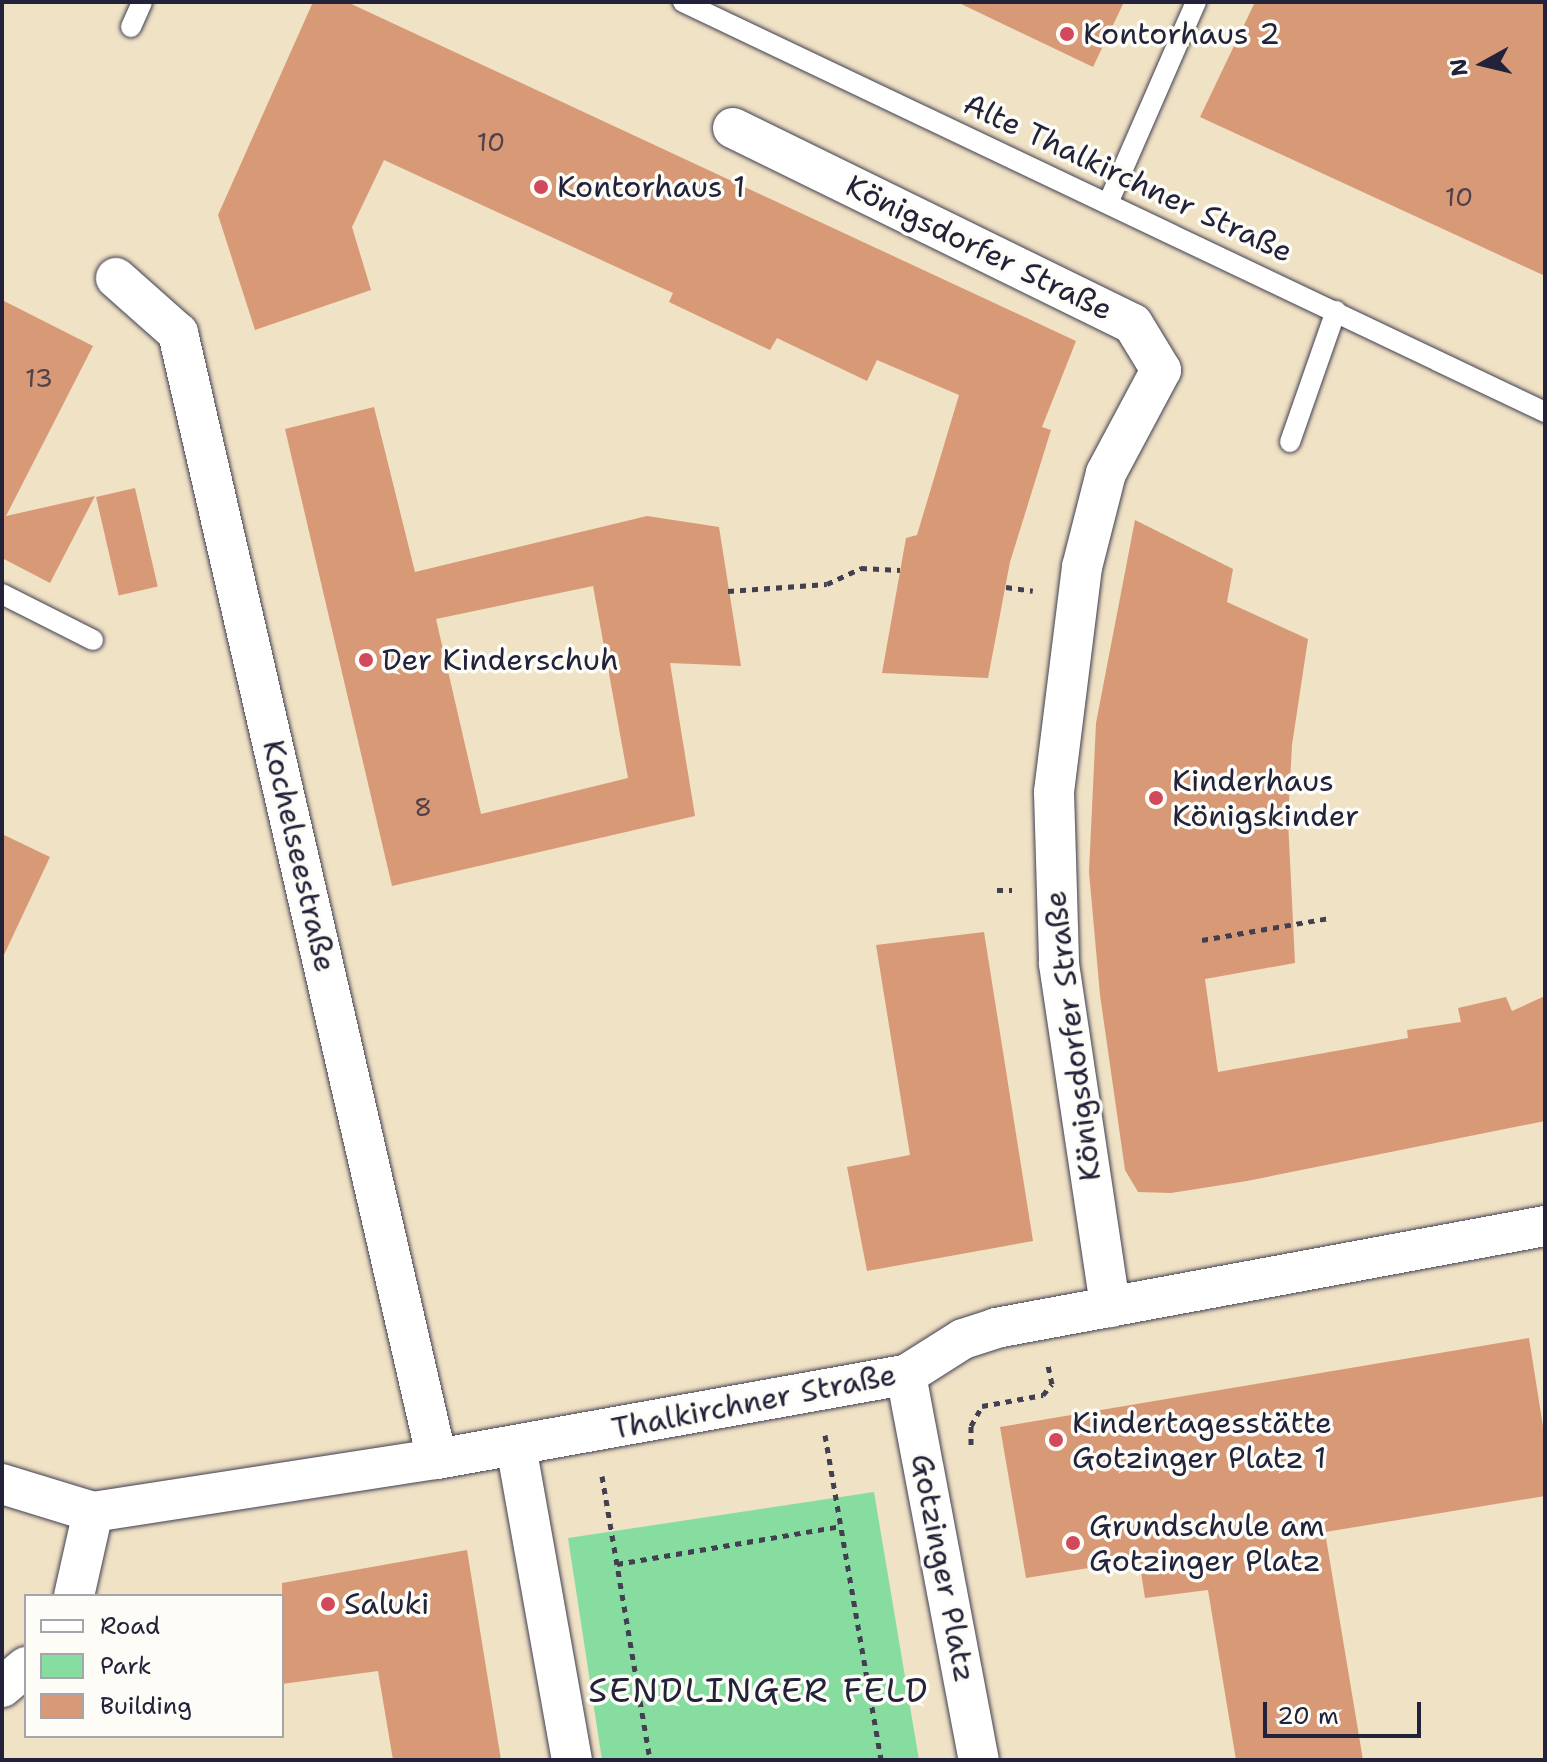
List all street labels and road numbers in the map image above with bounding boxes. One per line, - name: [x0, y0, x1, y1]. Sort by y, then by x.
- street label: Alte Thalkirchner Straße: [958, 86, 1298, 270]
- street label: Königsdorfer Straße: [840, 168, 1118, 328]
- street label: Kochelseestraße: [255, 736, 343, 976]
- street label: Königsdorfer Straße: [1037, 889, 1109, 1183]
- street label: Thalkirchner Straße: [609, 1357, 899, 1447]
- street label: Gotzinger Platz: [903, 1451, 983, 1685]

